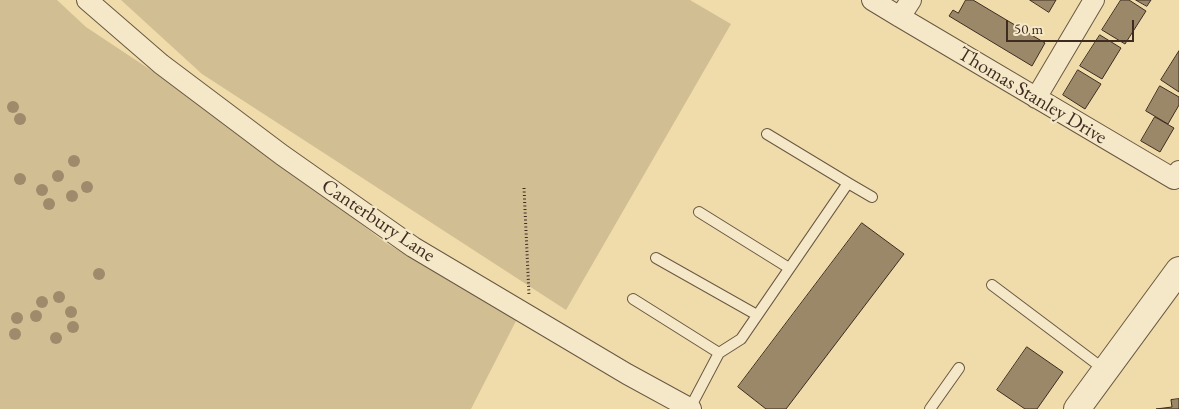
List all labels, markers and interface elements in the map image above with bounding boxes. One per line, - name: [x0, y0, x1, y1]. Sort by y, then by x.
- scale bar: [1009, 10, 1136, 42]
- text: 50 m: [1014, 19, 1043, 38]
- street label: Thomas Stanley Drive: [953, 42, 1111, 150]
- street label: Canterbury Lane: [317, 174, 439, 268]

